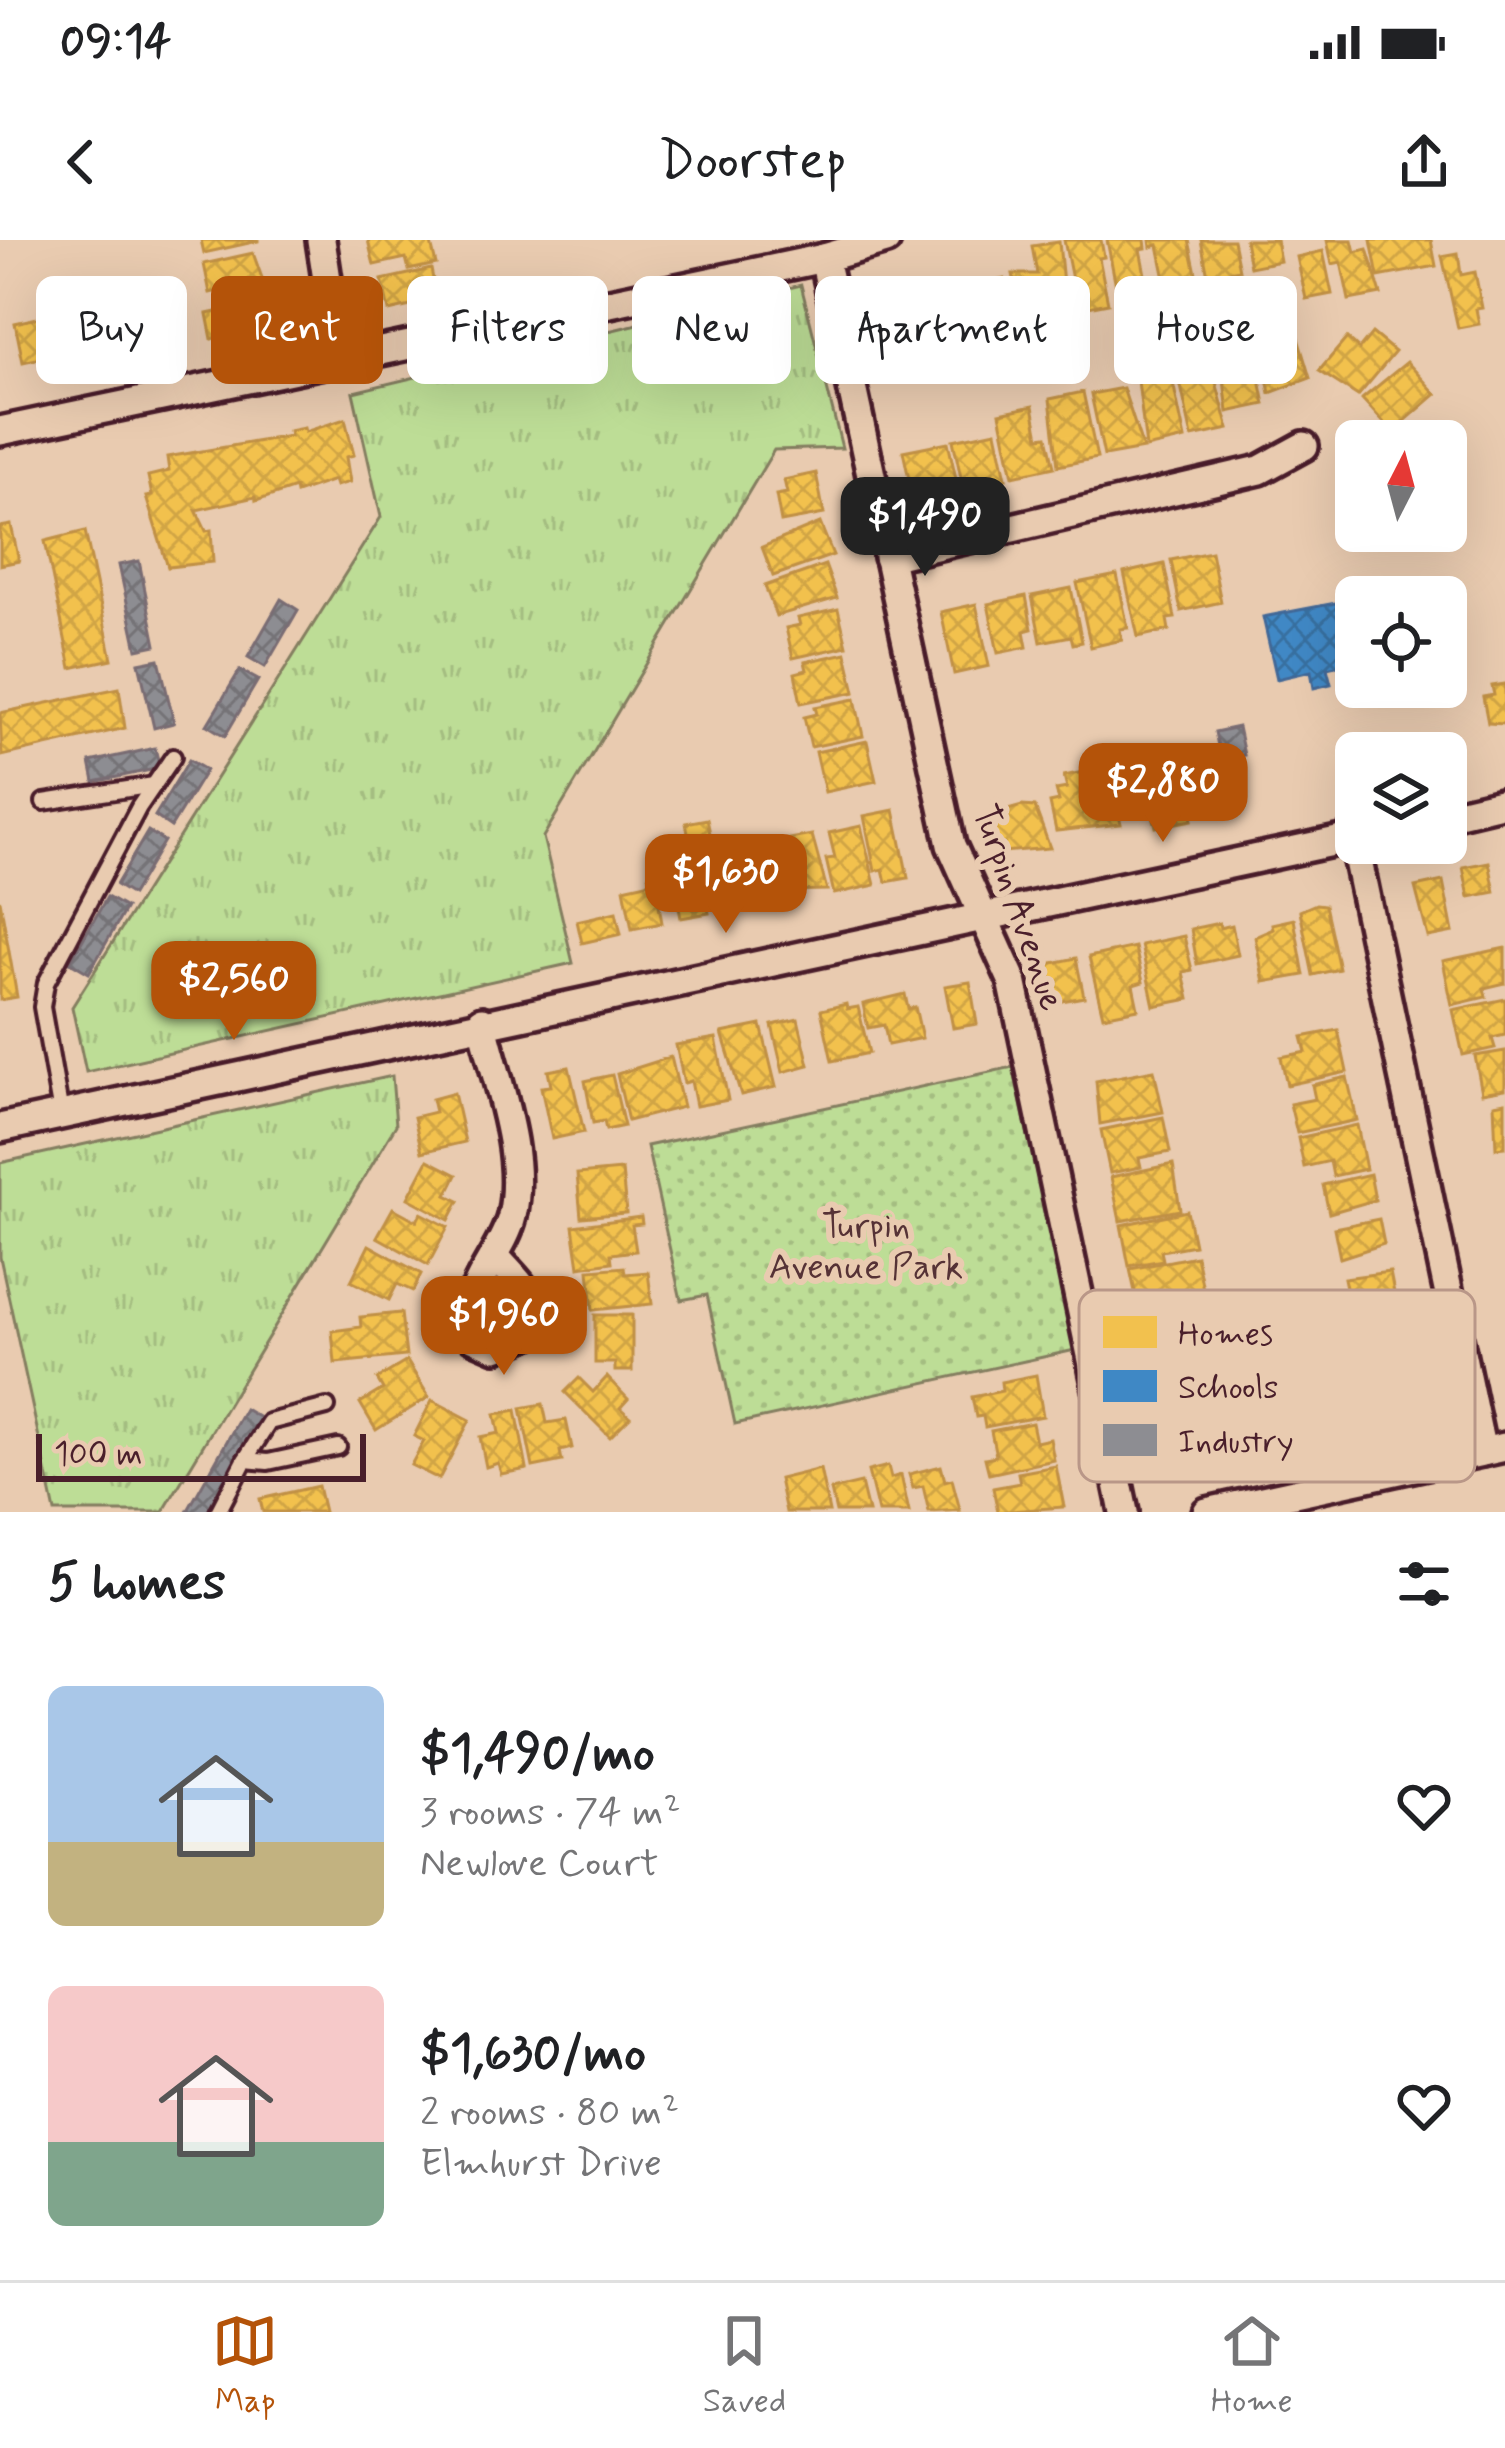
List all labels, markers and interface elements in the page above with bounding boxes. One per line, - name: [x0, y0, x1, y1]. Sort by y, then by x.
- text: 09:14: [60, 13, 171, 72]
- text: Doorstep: [658, 127, 847, 198]
- icon: back: [48, 129, 114, 195]
- icon: share: [1391, 129, 1457, 195]
- chip: Buy: [36, 276, 187, 384]
- chip: Rent: [211, 276, 383, 384]
- chip: Filters: [407, 276, 608, 384]
- chip: New: [632, 276, 791, 384]
- chip: Apartment: [815, 276, 1090, 384]
- chip: House: [1114, 276, 1297, 384]
- north arrow: [1335, 420, 1467, 552]
- map controls: [1335, 420, 1467, 864]
- pin: $1,490: [827, 477, 1023, 579]
- text: $1,490: [868, 490, 982, 541]
- button: locate: [1335, 576, 1467, 708]
- button: layers: [1335, 732, 1467, 864]
- pin: $2,880: [1065, 743, 1261, 845]
- text: $2,880: [1106, 756, 1220, 807]
- street label: Turpin Avenue: [960, 799, 1074, 1017]
- pin: $1,630: [628, 834, 824, 936]
- text: $1,630: [672, 847, 780, 898]
- pin: $2,560: [136, 941, 332, 1043]
- text: $2,560: [178, 954, 290, 1005]
- park label: Turpin Avenue Park: [769, 1204, 963, 1292]
- pin: $1,960: [406, 1276, 602, 1378]
- text: $1,960: [448, 1289, 560, 1340]
- legend: [1079, 1290, 1475, 1482]
- text: Homes: [1178, 1313, 1273, 1357]
- text: Schools: [1178, 1367, 1278, 1411]
- text: Industry: [1178, 1421, 1294, 1465]
- scale bar: [36, 1428, 366, 1481]
- text: 100 m: [54, 1433, 143, 1477]
- text: 5 homes: [48, 1551, 226, 1617]
- icon: filters: [1391, 1551, 1457, 1617]
- text: $1,490/mo: [420, 1722, 655, 1788]
- icon: home: [144, 1734, 288, 1878]
- icon: heart: [1391, 1773, 1457, 1839]
- text: 3 rooms · 74 m²: [420, 1788, 681, 1839]
- text: Newlove Court: [420, 1839, 658, 1890]
- text: $1,630/mo: [420, 2022, 646, 2088]
- icon: home: [144, 2034, 288, 2178]
- icon: heart: [1391, 2073, 1457, 2139]
- text: 2 rooms · 80 m²: [420, 2088, 679, 2139]
- text: Elmhurst Drive: [420, 2139, 662, 2190]
- tab: Map: [212, 2308, 278, 2424]
- tab: Saved: [703, 2308, 786, 2424]
- tab: Home: [1211, 2308, 1293, 2424]

